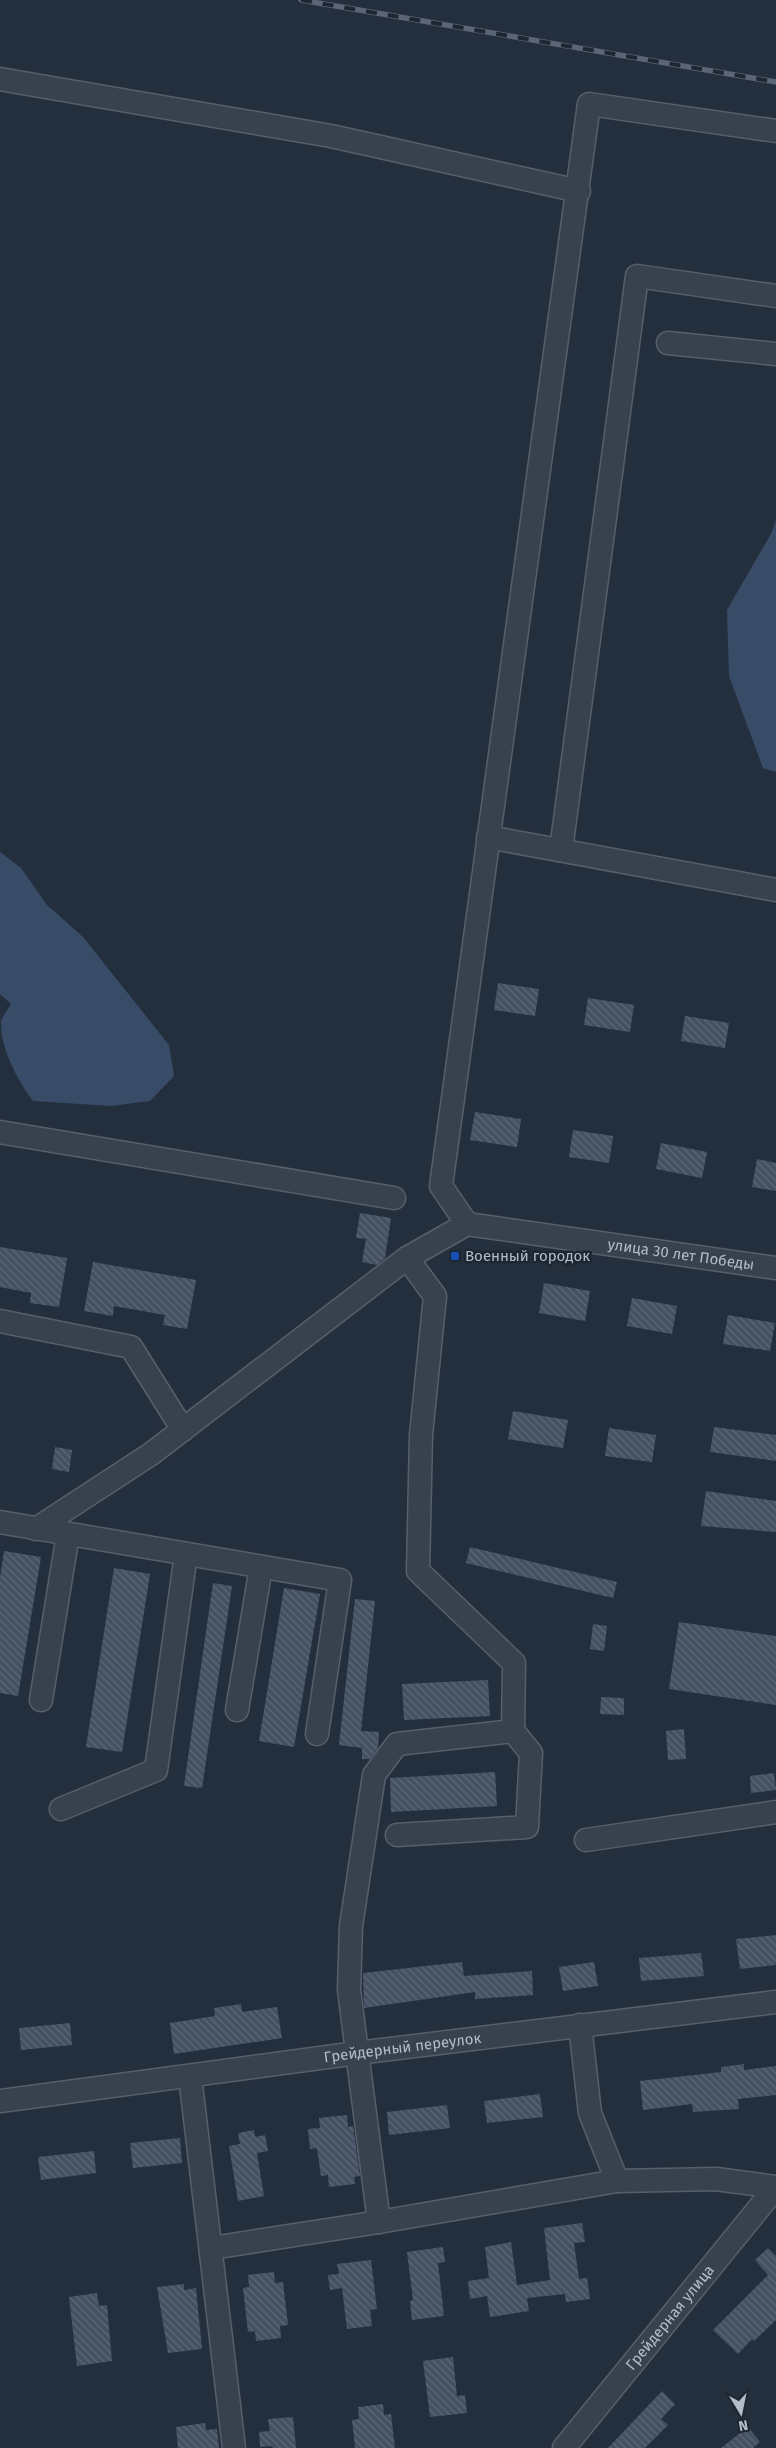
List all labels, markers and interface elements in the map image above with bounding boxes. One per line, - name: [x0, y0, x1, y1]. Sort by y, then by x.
- street label: улица 30 лет Победы: [606, 1235, 755, 1274]
- place label: Военный городок: [465, 1247, 590, 1265]
- marker: Военный городок: [449, 1250, 461, 1262]
- street label: Грейдерный переулок: [323, 2029, 482, 2066]
- street label: Грейдерная улица: [622, 2261, 718, 2374]
- north arrow: [716, 2388, 766, 2438]
- text: N: [737, 2416, 749, 2434]

